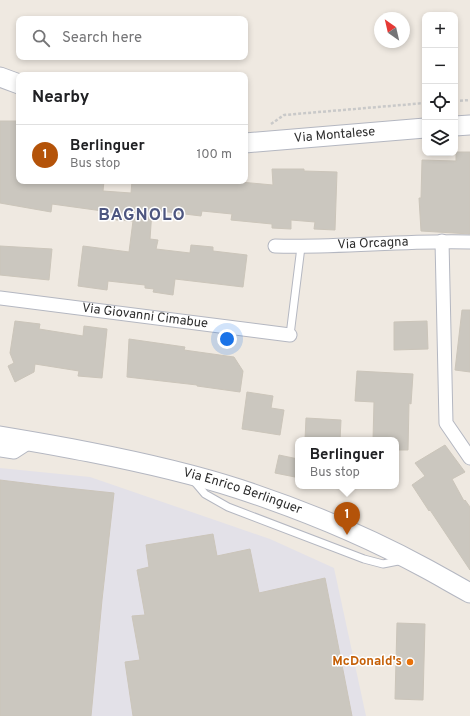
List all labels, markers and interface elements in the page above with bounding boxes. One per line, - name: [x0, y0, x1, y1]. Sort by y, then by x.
- north arrow: [374, 12, 410, 48]
- map controls: [422, 12, 458, 156]
- button: +: [422, 12, 458, 48]
- search box: [16, 16, 248, 60]
- icon: search: [30, 27, 52, 49]
- text: Search here: [62, 29, 142, 48]
- button: −: [422, 48, 458, 84]
- button: locate: [422, 84, 458, 120]
- text: Nearby: [32, 87, 89, 109]
- button: layers: [422, 120, 458, 156]
- street label: Via Montalese: [293, 124, 376, 147]
- text: Berlinguer: [70, 137, 145, 156]
- text: 1: [42, 147, 48, 163]
- text: 100 m: [196, 147, 232, 163]
- text: Bus stop: [70, 156, 120, 172]
- district label: BAGNOLO: [98, 205, 186, 227]
- street label: Via Orcagna: [337, 234, 409, 254]
- street label: Via Giovanni Cimabue: [81, 301, 209, 332]
- your location: [217, 329, 237, 349]
- popup: [295, 437, 399, 489]
- text: Berlinguer: [310, 446, 384, 465]
- street label: Via Enrico Berlinguer: [181, 465, 304, 519]
- text: Bus stop: [310, 465, 360, 481]
- pin: 1: [334, 502, 360, 535]
- place label: McDonald's: [332, 654, 402, 670]
- marker: McDonald's: [405, 657, 415, 667]

